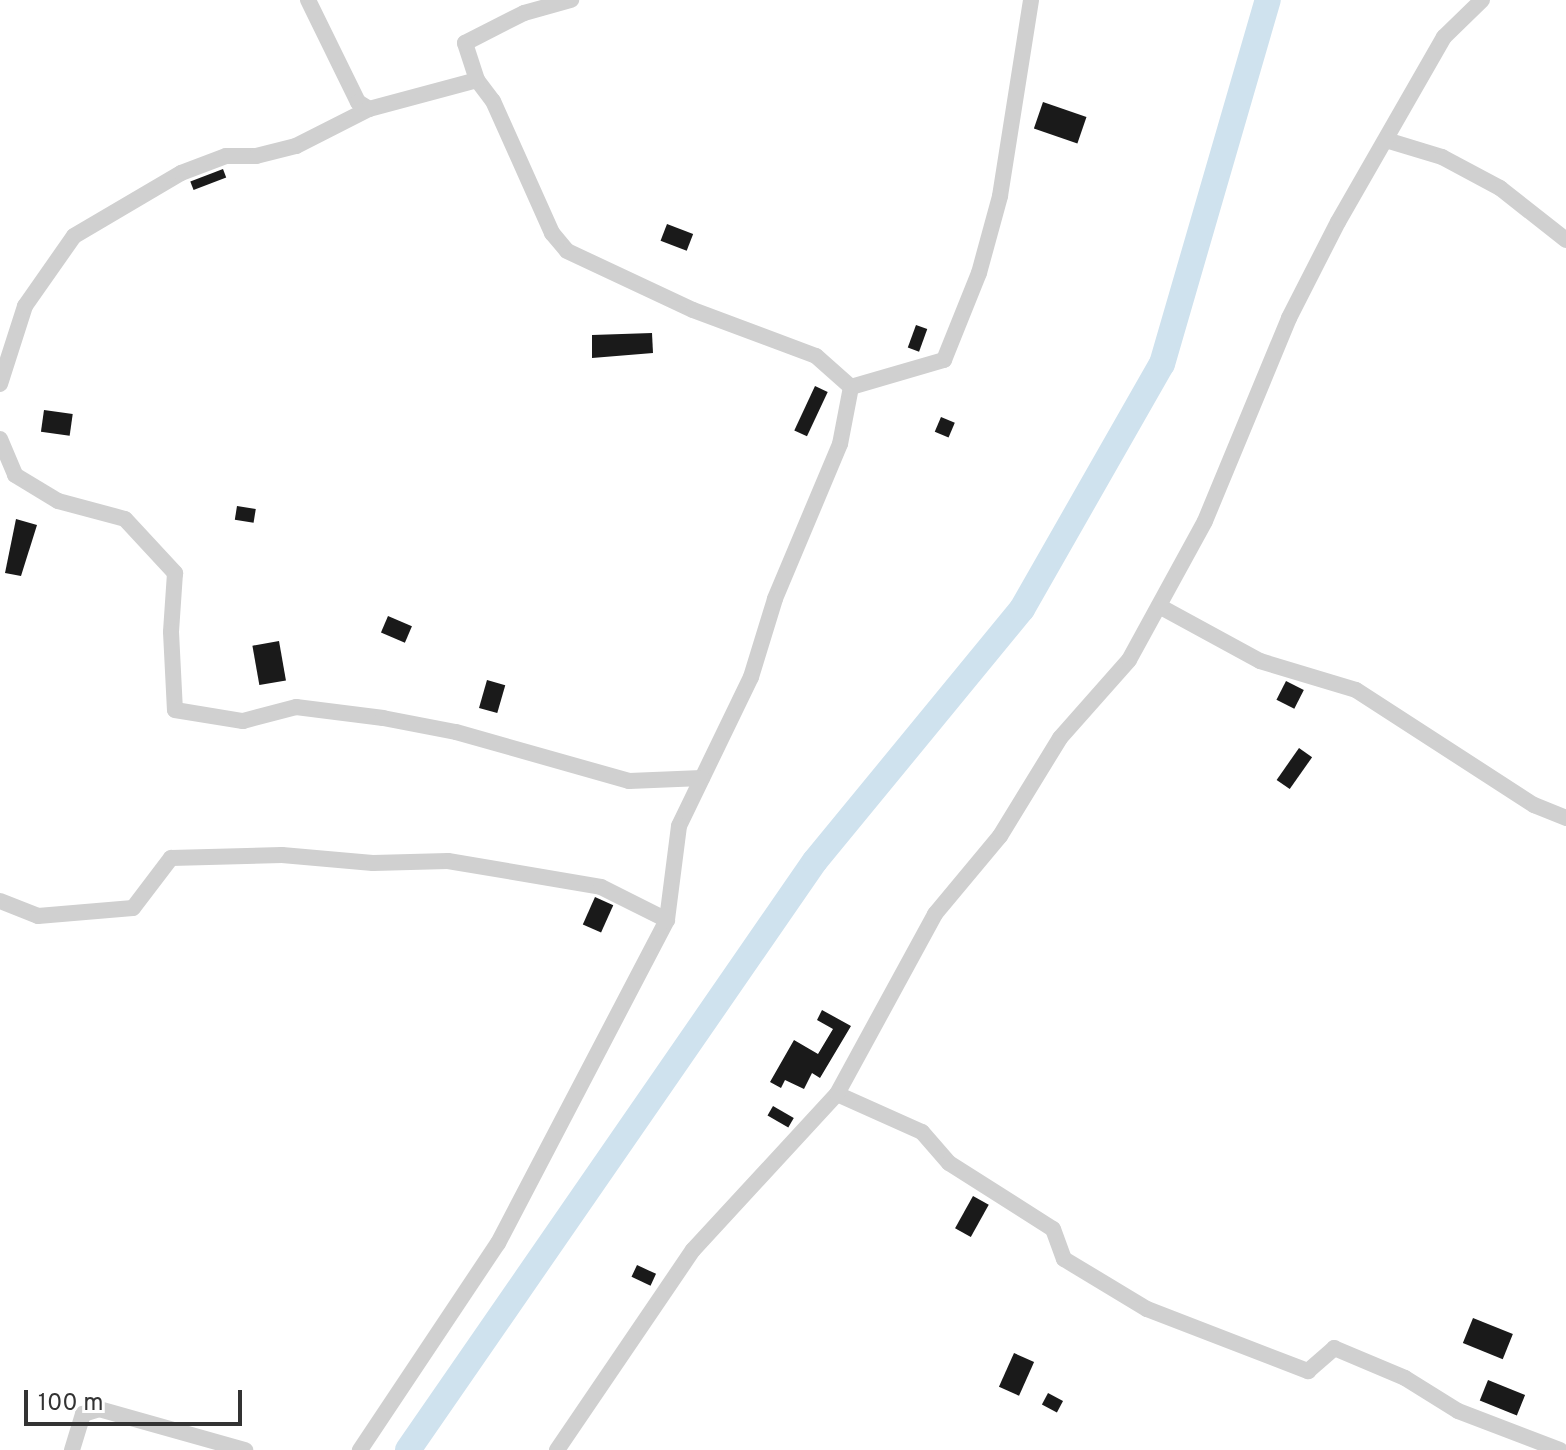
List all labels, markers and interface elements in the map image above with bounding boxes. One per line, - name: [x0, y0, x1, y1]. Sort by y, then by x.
- scale bar: [28, 1374, 246, 1424]
- text: 100 m: [38, 1389, 104, 1419]

